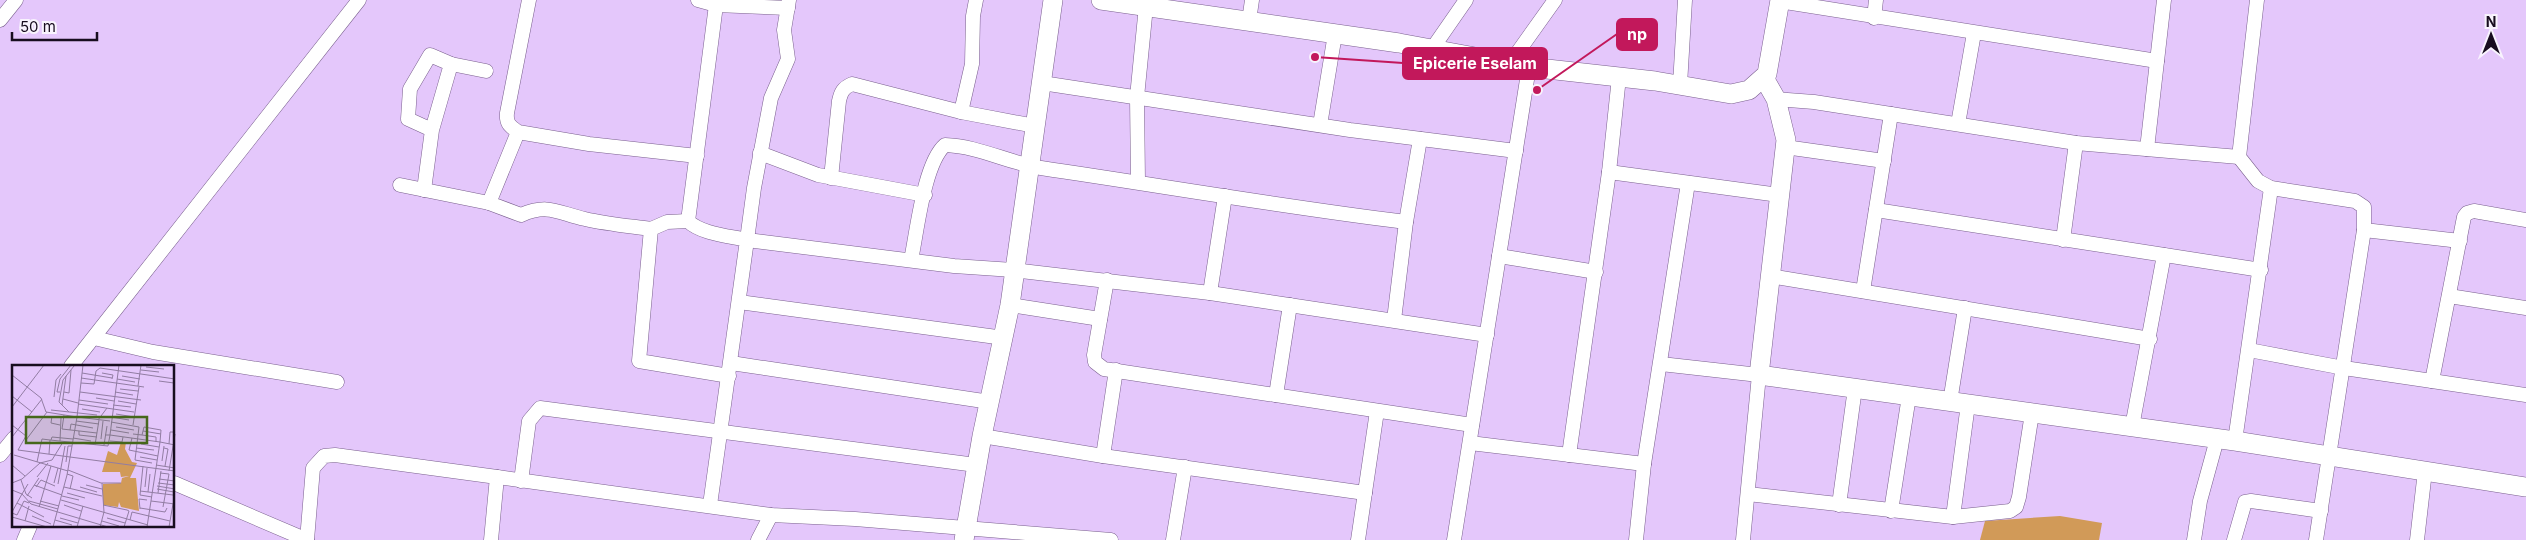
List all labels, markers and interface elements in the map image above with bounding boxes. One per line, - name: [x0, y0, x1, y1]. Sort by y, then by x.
- scale bar: [12, 10, 98, 42]
- north arrow: [2466, 10, 2516, 60]
- text: N: [2486, 13, 2496, 30]
- text: 50 m: [20, 17, 56, 36]
- callout: np: [1617, 19, 1657, 50]
- text: np: [1627, 24, 1647, 44]
- callout: Epicerie Eselam: [1403, 48, 1547, 79]
- text: Epicerie Eselam: [1413, 53, 1537, 73]
- inset map: [12, 365, 175, 528]

